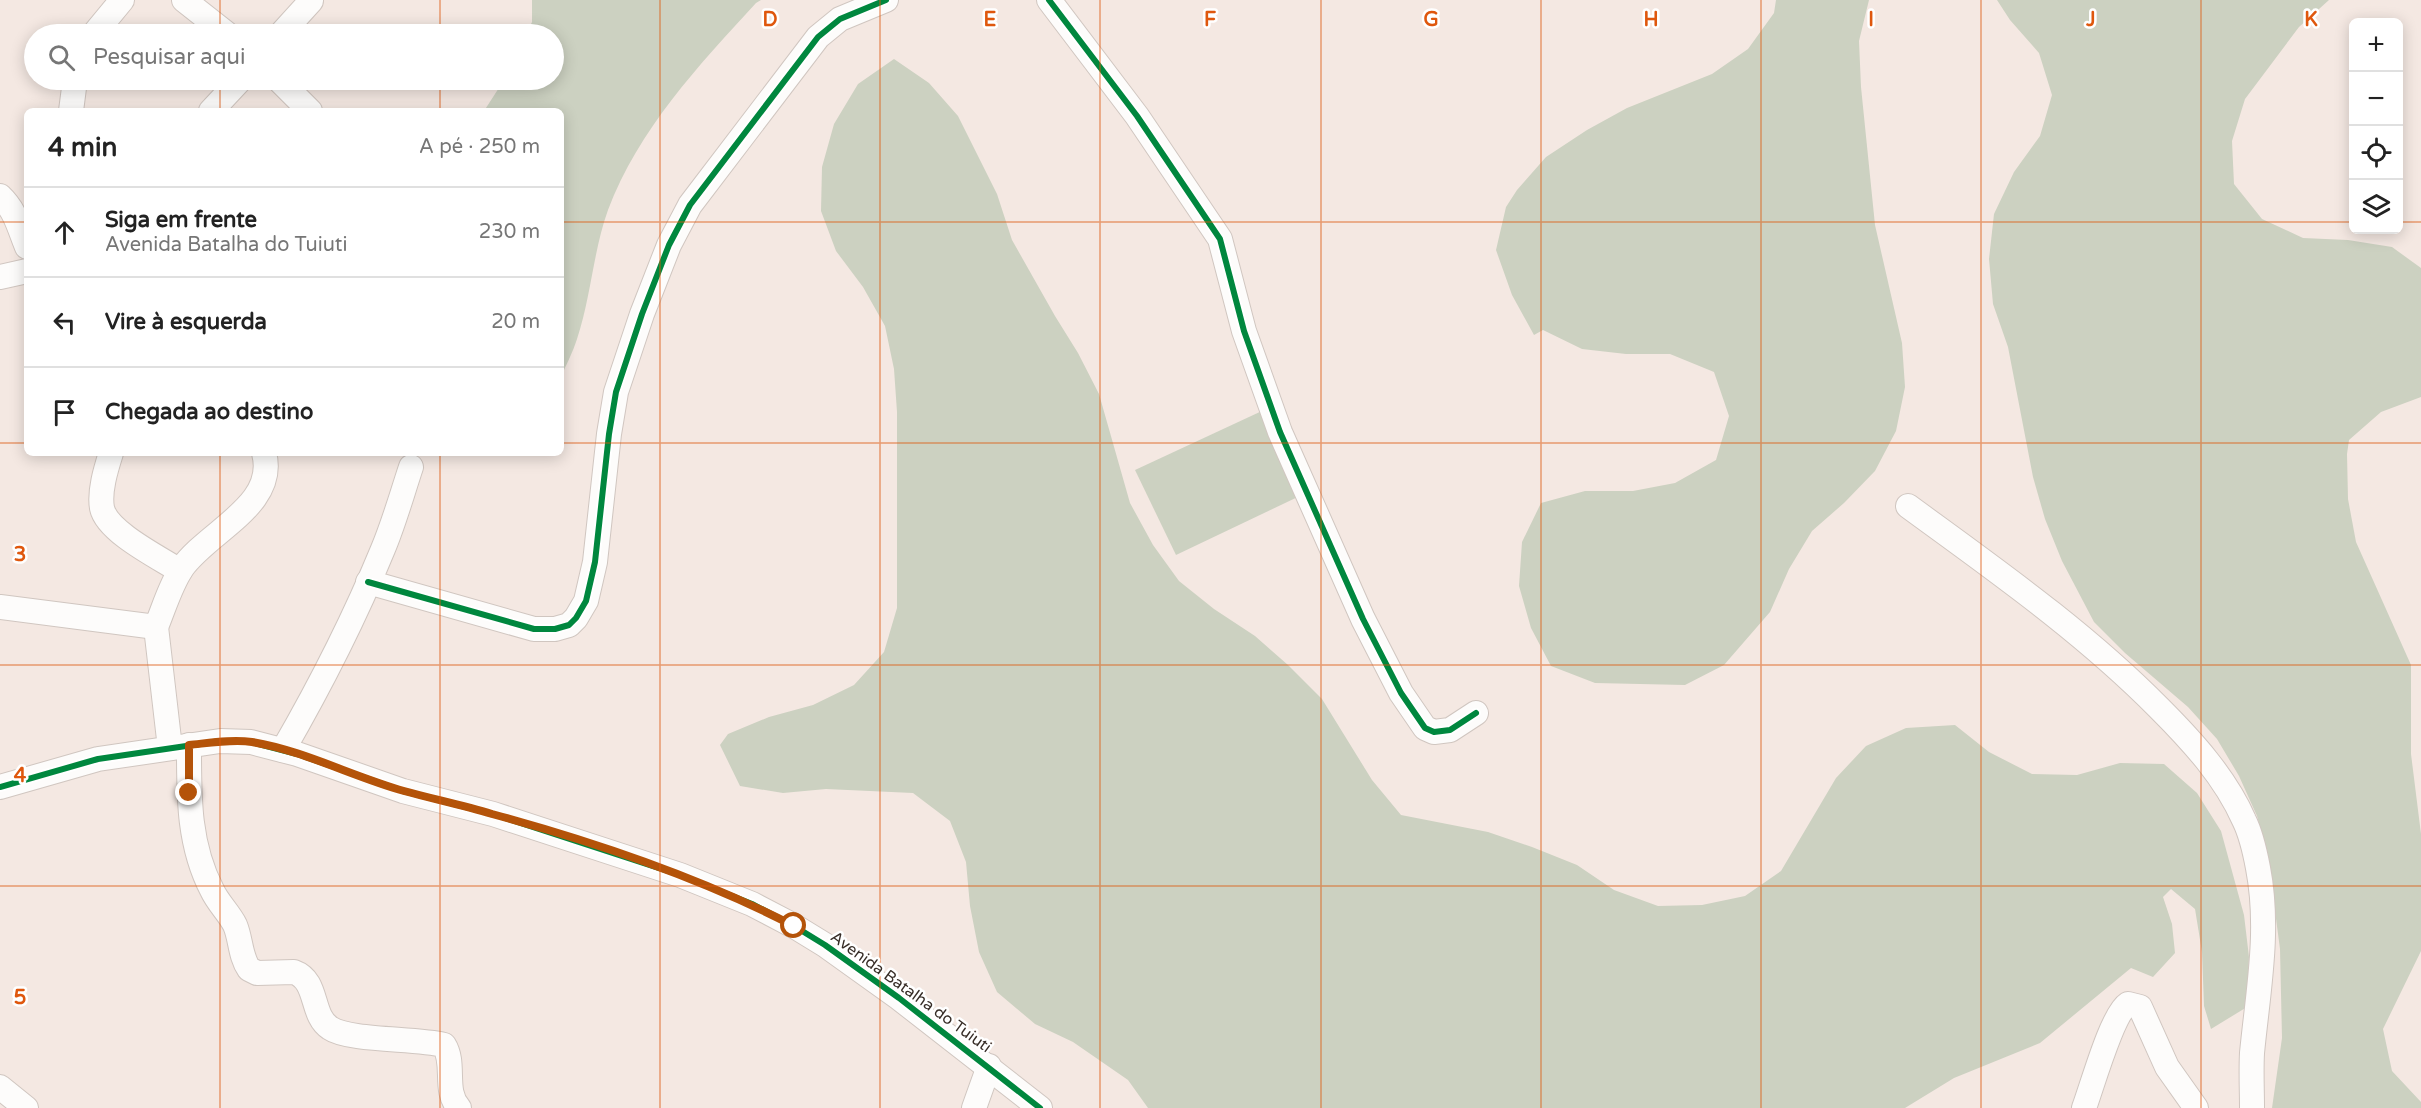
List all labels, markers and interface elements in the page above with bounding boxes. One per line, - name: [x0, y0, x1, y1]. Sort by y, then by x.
- text: D: [762, 8, 778, 32]
- text: E: [984, 8, 997, 32]
- text: F: [1204, 8, 1216, 32]
- text: G: [1423, 8, 1439, 32]
- text: H: [1643, 8, 1659, 32]
- text: I: [1868, 8, 1874, 32]
- text: J: [2085, 8, 2096, 32]
- text: K: [2304, 8, 2318, 32]
- map controls: [2349, 18, 2403, 234]
- button: +: [2349, 18, 2403, 72]
- search box: [24, 24, 564, 90]
- icon: search: [45, 41, 78, 74]
- text: Pesquisar aqui: [93, 44, 245, 70]
- button: −: [2349, 72, 2403, 126]
- button: locate: [2349, 126, 2403, 180]
- text: 4 min: [48, 132, 117, 163]
- text: A pé · 250 m: [419, 135, 540, 159]
- button: layers: [2349, 180, 2403, 234]
- text: Siga em frente: [105, 207, 257, 233]
- icon: ahead: [48, 216, 81, 249]
- text: 230 m: [479, 220, 540, 244]
- text: Avenida Batalha do Tuiuti: [105, 233, 347, 257]
- icon: left: [48, 306, 81, 339]
- text: Vire à esquerda: [105, 309, 267, 335]
- text: 20 m: [491, 310, 540, 334]
- icon: arrive: [48, 396, 81, 429]
- text: Chegada ao destino: [105, 399, 313, 425]
- text: 3: [14, 543, 26, 567]
- text: 4: [14, 764, 27, 788]
- route end: [175, 779, 201, 805]
- route start: [780, 912, 806, 938]
- street label: Avenida Batalha do Tuiuti: [827, 927, 995, 1057]
- text: 5: [14, 986, 26, 1010]

